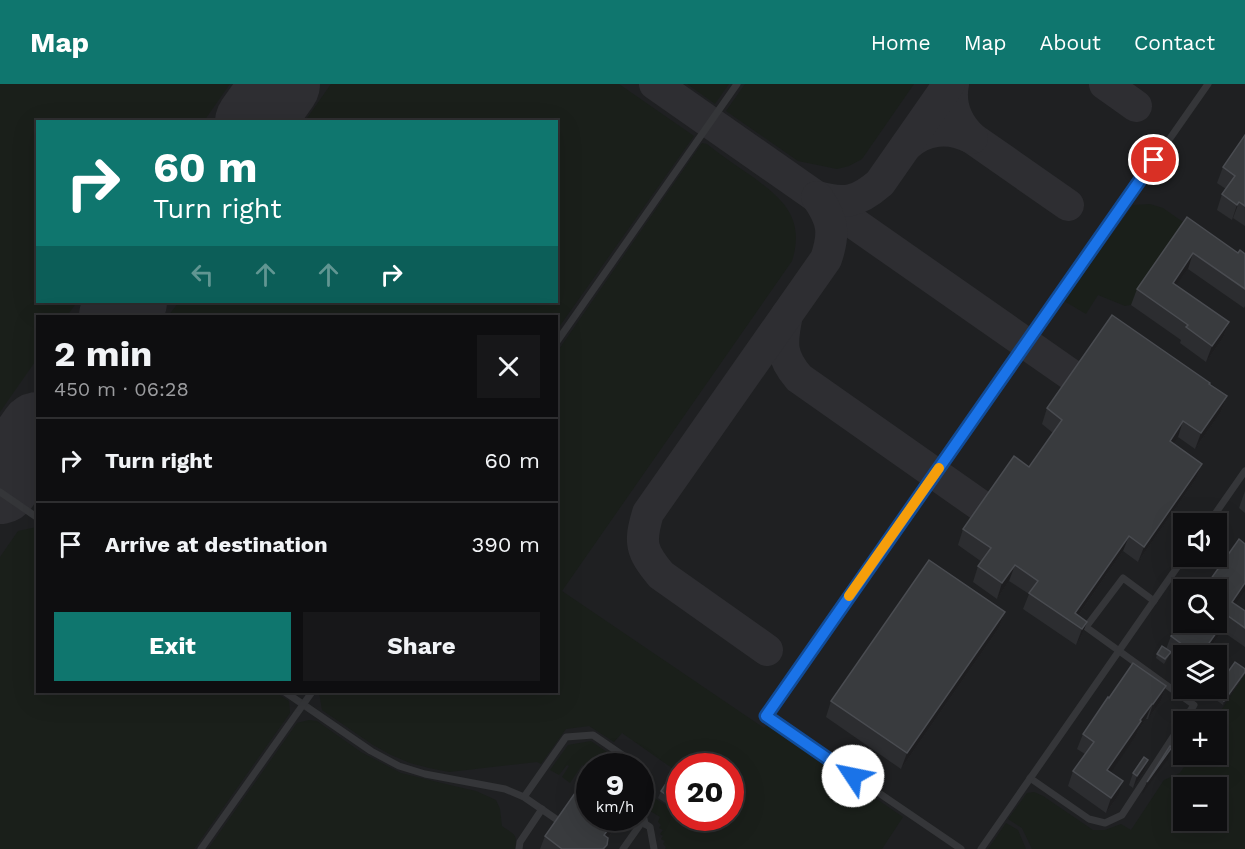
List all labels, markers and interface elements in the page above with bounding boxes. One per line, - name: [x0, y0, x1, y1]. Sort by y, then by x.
- text: Map: [30, 26, 89, 59]
- text: Home: [871, 30, 931, 55]
- text: Map: [964, 30, 1007, 55]
- text: About: [1040, 30, 1101, 55]
- text: Contact: [1134, 30, 1215, 55]
- pin: [1128, 134, 1179, 185]
- text: 60 m: [153, 143, 257, 192]
- icon: arrive: [1137, 143, 1170, 176]
- icon: right: [54, 144, 132, 222]
- text: Turn right: [153, 193, 282, 225]
- icon: left: [186, 258, 219, 291]
- icon: ahead: [249, 258, 282, 291]
- icon: ahead: [312, 258, 345, 291]
- icon: right: [375, 258, 408, 291]
- text: 2 min: [54, 333, 152, 375]
- button: close: [477, 335, 540, 398]
- text: 450 m · 06:28: [54, 377, 189, 401]
- icon: right: [54, 444, 87, 477]
- text: Turn right: [105, 448, 212, 473]
- text: 60 m: [484, 448, 540, 473]
- map controls: [1173, 513, 1227, 831]
- button: sound: [1173, 513, 1227, 567]
- icon: arrive: [54, 528, 87, 561]
- text: Arrive at destination: [105, 532, 328, 557]
- text: 390 m: [471, 532, 540, 557]
- button: search: [1173, 579, 1227, 633]
- button: Exit: [54, 612, 291, 681]
- button: Share: [303, 612, 540, 681]
- button: layers: [1173, 645, 1227, 699]
- button: +: [1173, 711, 1227, 765]
- position arrow: [821, 744, 885, 808]
- speed limit sign: 20: [666, 753, 744, 831]
- text: 9: [606, 767, 624, 802]
- button: −: [1173, 777, 1227, 831]
- text: km/h: [596, 798, 634, 816]

